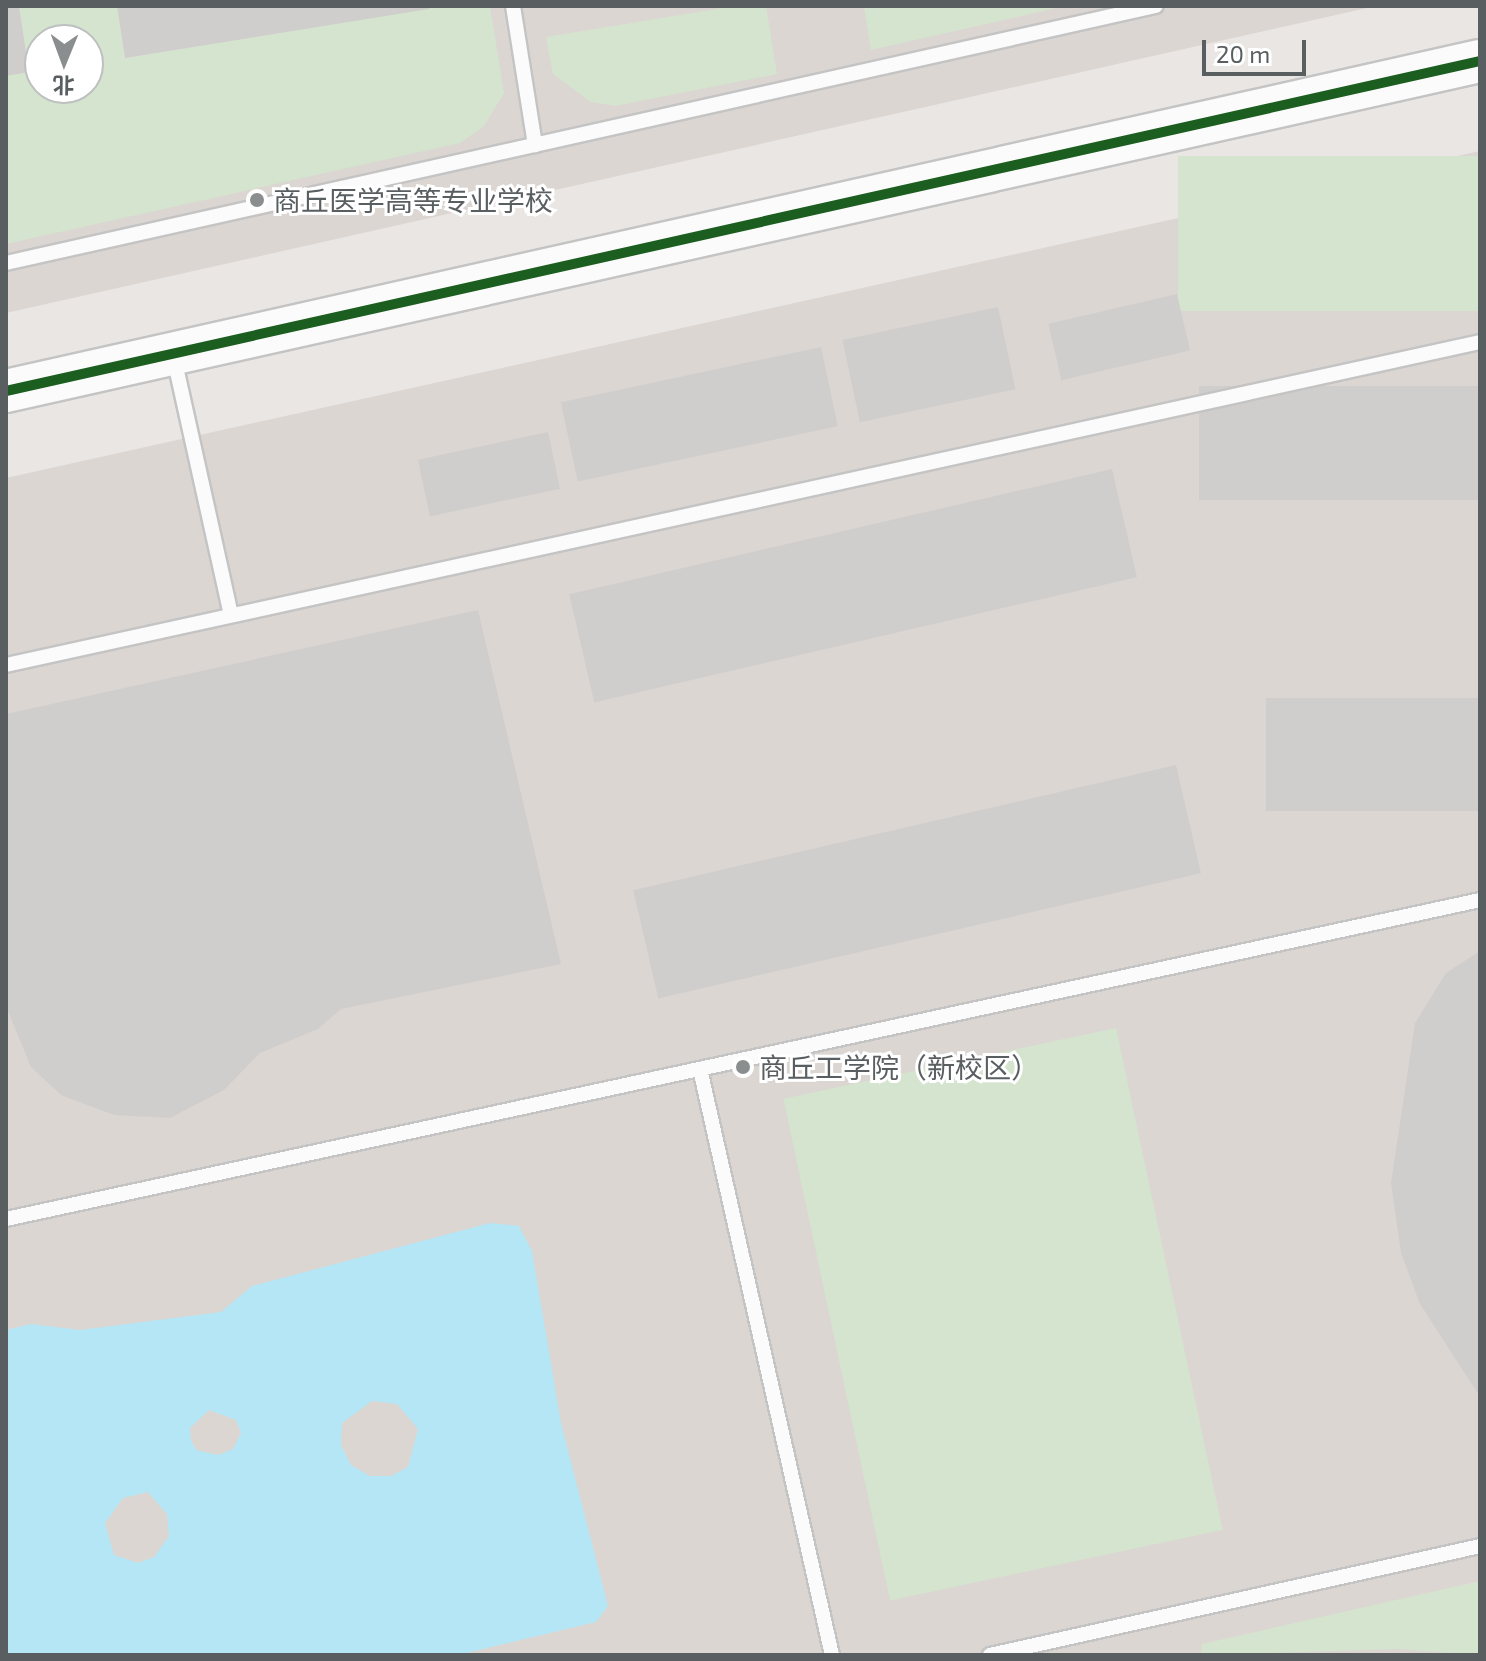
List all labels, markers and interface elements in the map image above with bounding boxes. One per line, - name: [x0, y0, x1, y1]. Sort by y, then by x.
- north arrow: [24, 24, 104, 104]
- scale bar: [1206, 24, 1310, 74]
- text: 20 m: [1216, 39, 1270, 68]
- text: 北: [52, 73, 75, 99]
- place label: 商丘医学高等专业学校: [273, 183, 553, 217]
- marker: 商丘医学高等专业学校: [248, 191, 266, 209]
- place label: 商丘工学院（新校区）: [759, 1050, 1039, 1084]
- marker: 商丘工学院（新校区）: [734, 1058, 752, 1076]

